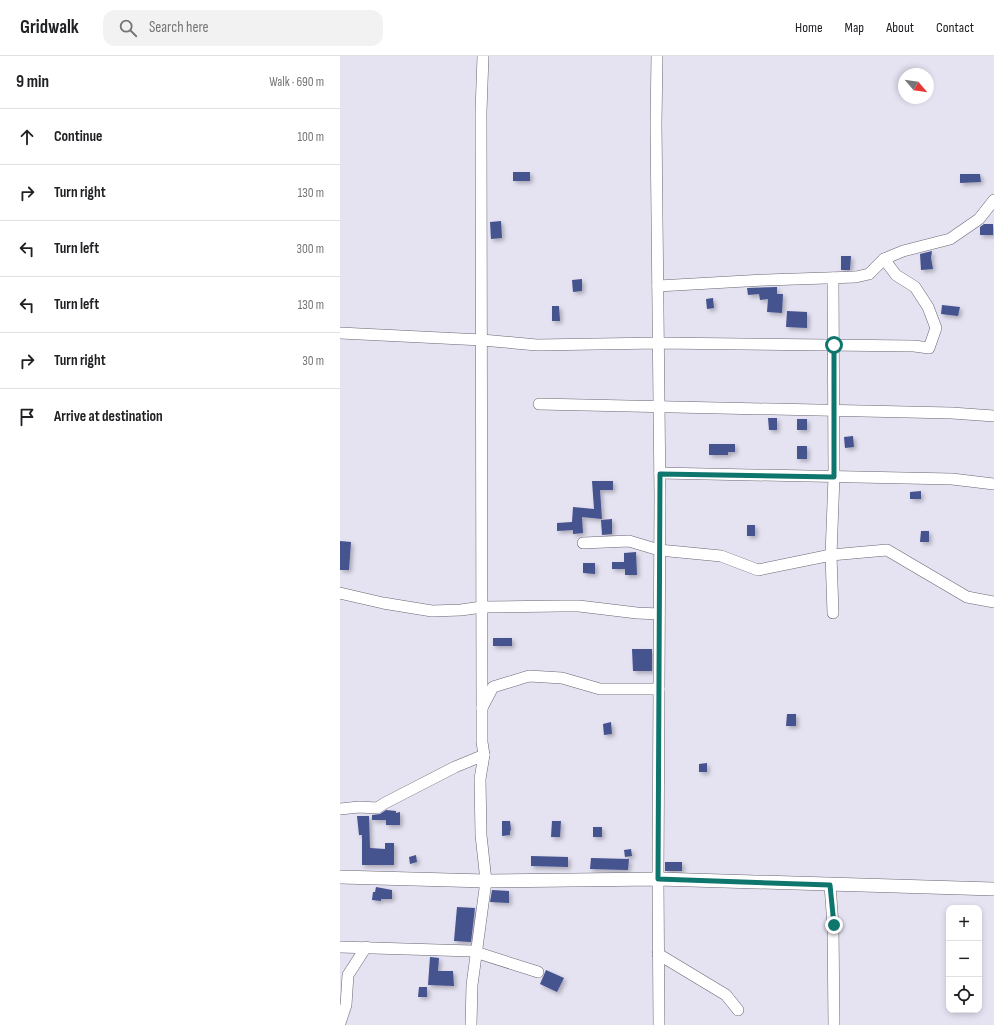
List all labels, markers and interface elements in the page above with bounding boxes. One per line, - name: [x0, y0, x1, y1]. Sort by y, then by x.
- search box: [103, 10, 383, 46]
- text: Gridwalk: [20, 16, 79, 39]
- icon: search: [117, 17, 139, 39]
- text: Search here: [149, 18, 209, 37]
- text: Home: [795, 19, 823, 36]
- text: Map: [845, 19, 864, 36]
- text: About: [886, 19, 914, 36]
- text: Contact: [936, 19, 974, 36]
- north arrow: [898, 68, 934, 104]
- text: 9 min: [16, 72, 49, 92]
- text: Walk · 690 m: [269, 74, 324, 90]
- icon: ahead: [16, 126, 38, 148]
- text: Continue: [54, 127, 103, 146]
- text: 100 m: [297, 129, 324, 145]
- icon: right: [16, 182, 38, 204]
- text: Turn right: [54, 183, 106, 202]
- text: 130 m: [298, 185, 324, 201]
- icon: left: [16, 238, 38, 260]
- text: Turn left: [54, 239, 99, 258]
- text: 300 m: [297, 241, 324, 257]
- icon: left: [16, 294, 38, 316]
- text: Turn left: [54, 295, 99, 314]
- text: 130 m: [298, 297, 324, 313]
- route start: [825, 336, 843, 354]
- icon: right: [16, 350, 38, 372]
- text: Turn right: [54, 351, 106, 370]
- text: 30 m: [302, 353, 324, 369]
- icon: arrive: [16, 406, 38, 428]
- text: Arrive at destination: [54, 407, 163, 426]
- map controls: [946, 905, 982, 1013]
- button: +: [946, 905, 982, 941]
- route end: [825, 916, 843, 934]
- button: −: [946, 941, 982, 977]
- button: locate: [946, 977, 982, 1013]

